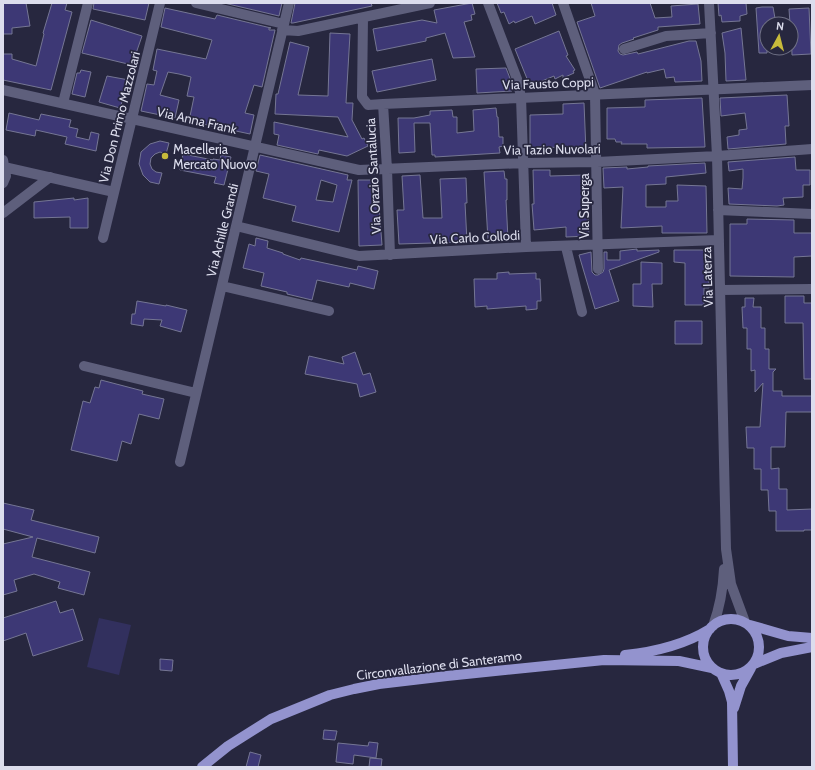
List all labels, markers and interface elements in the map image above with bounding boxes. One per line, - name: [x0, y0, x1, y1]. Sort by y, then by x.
- north arrow: [759, 16, 799, 56]
- text: N: [776, 19, 785, 33]
- street label: Via Don Primo Mazzolari: [95, 50, 143, 184]
- street label: Via Fausto Coppi: [502, 73, 594, 93]
- street label: Via Anna Frank: [155, 103, 239, 137]
- street label: Via Orazio Santalucia: [362, 117, 384, 234]
- street label: Via Tazio Nuvolari: [503, 140, 601, 158]
- place label: Macelleria Mercato Nuovo: [173, 141, 257, 172]
- marker: Macelleria Mercato Nuovo: [160, 151, 170, 161]
- street label: Via Superga: [576, 173, 592, 239]
- street label: Via Achille Grandi: [203, 182, 241, 278]
- street label: Via Carlo Collodi: [430, 227, 520, 247]
- street label: Via Laterza: [698, 246, 716, 308]
- street label: Circonvallazione di Santeramo: [355, 647, 523, 683]

